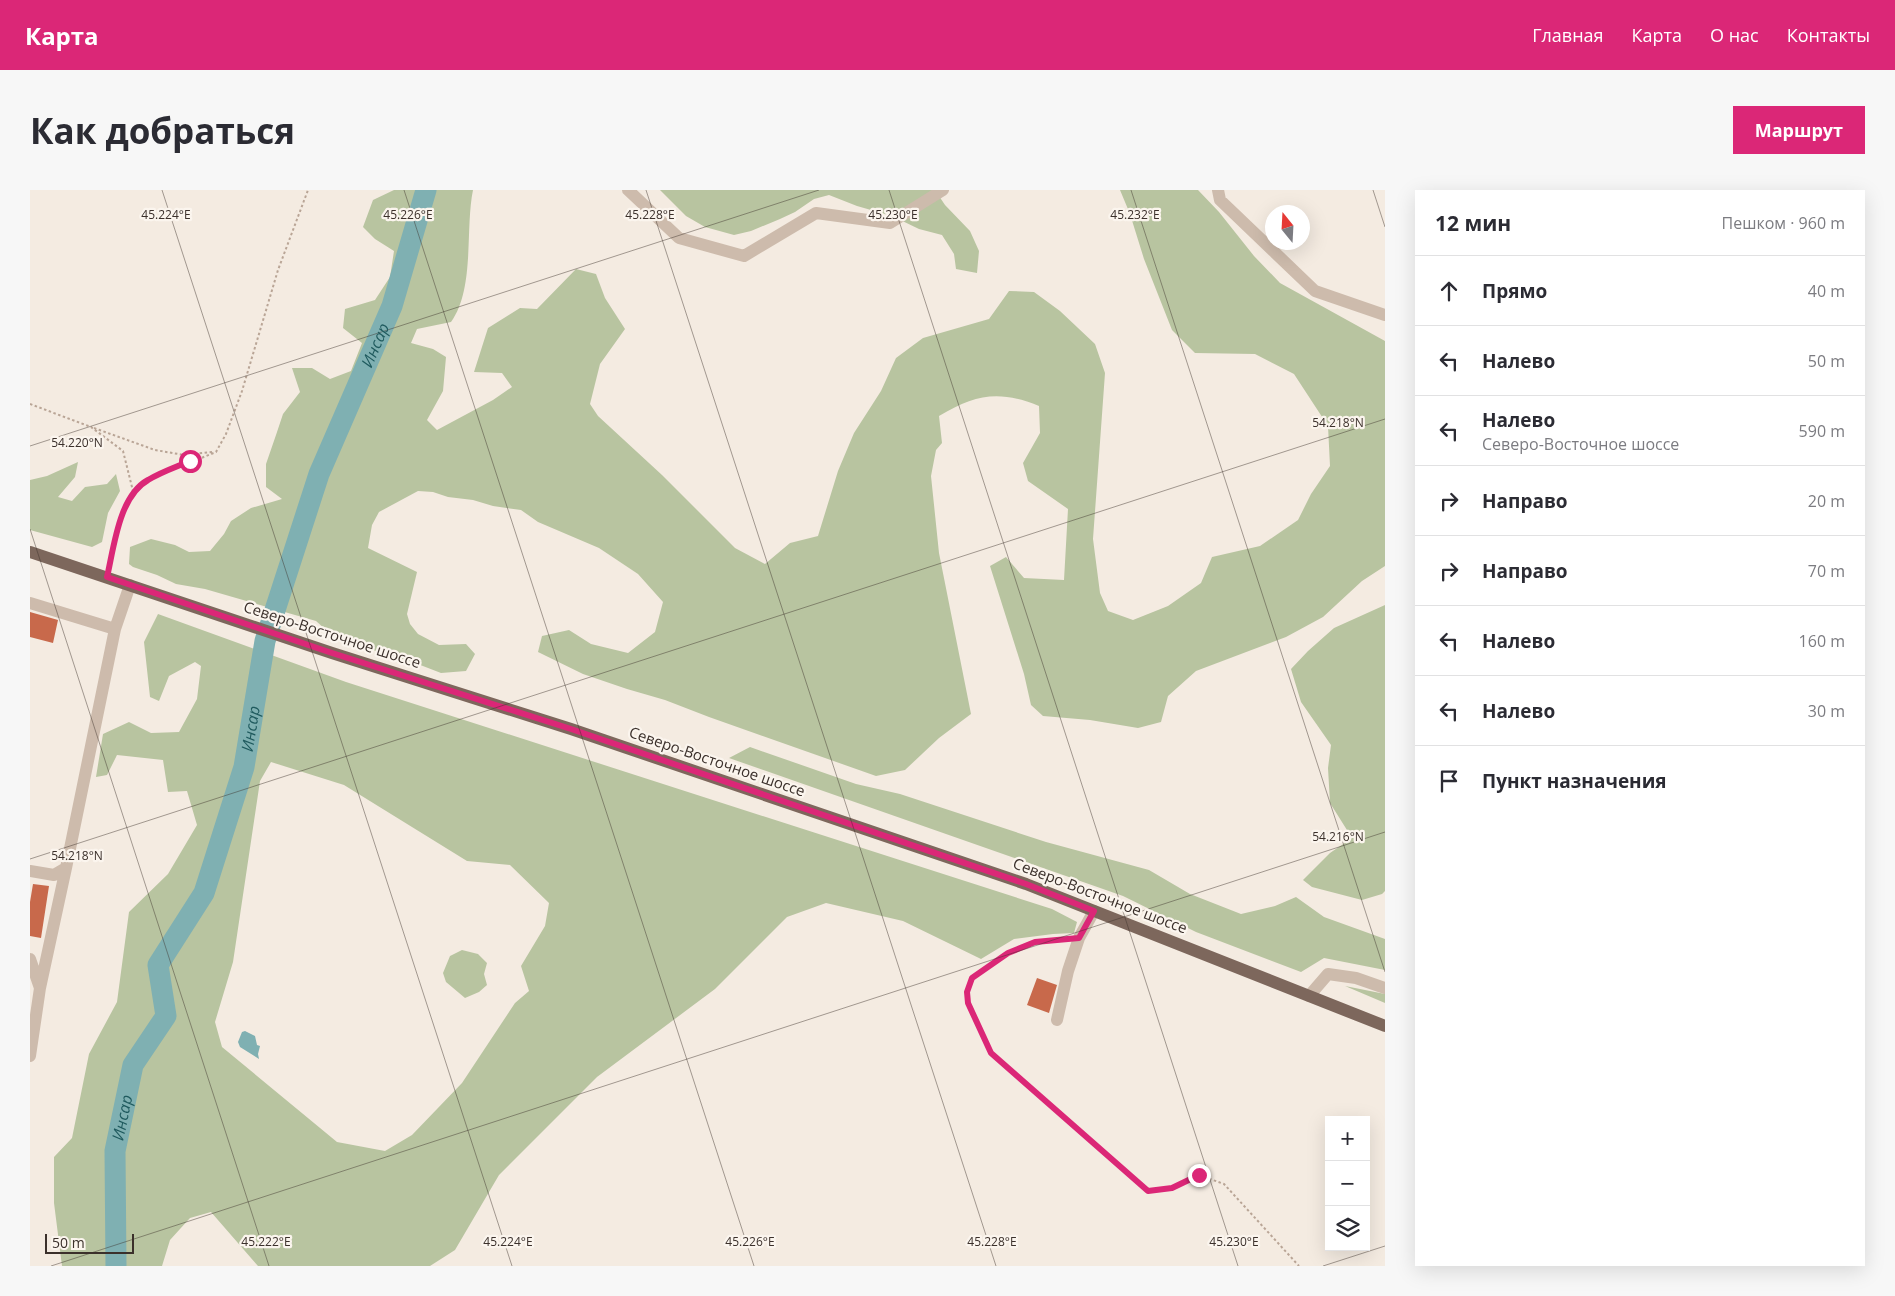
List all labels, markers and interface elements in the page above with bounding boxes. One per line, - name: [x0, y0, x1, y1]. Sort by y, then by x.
- text: Карта: [25, 19, 99, 52]
- text: Главная: [1532, 23, 1604, 47]
- text: Карта: [1632, 23, 1682, 47]
- text: О нас: [1710, 23, 1759, 47]
- text: Контакты: [1787, 23, 1870, 47]
- button: Маршрут: [1733, 106, 1865, 154]
- text: Как добраться: [30, 107, 295, 154]
- north arrow: [1265, 205, 1310, 250]
- text: 45.224°E: [141, 206, 191, 223]
- text: 45.226°E: [383, 206, 433, 223]
- text: 45.228°E: [625, 206, 675, 223]
- text: 45.230°E: [868, 206, 918, 223]
- text: 45.232°E: [1110, 206, 1160, 223]
- text: 12 мин: [1435, 209, 1511, 237]
- text: Пешком · 960 m: [1722, 212, 1845, 234]
- icon: ahead: [1435, 277, 1463, 305]
- text: Прямо: [1482, 278, 1547, 304]
- text: 40 m: [1808, 280, 1845, 302]
- water label: Инсар: [356, 319, 394, 371]
- icon: left: [1435, 347, 1463, 375]
- text: Налево: [1482, 348, 1555, 374]
- text: 50 m: [1808, 350, 1845, 372]
- text: Налево: [1482, 407, 1555, 433]
- text: 54.218°N: [1312, 414, 1364, 431]
- icon: left: [1435, 417, 1463, 445]
- text: 590 m: [1799, 420, 1845, 442]
- text: Северо-Восточное шоссе: [1482, 433, 1679, 455]
- text: 54.220°N: [51, 434, 103, 451]
- route start: [179, 450, 202, 473]
- icon: right: [1435, 487, 1463, 515]
- text: Направо: [1482, 488, 1568, 514]
- text: 20 m: [1808, 490, 1845, 512]
- icon: right: [1435, 557, 1463, 585]
- text: Направо: [1482, 558, 1568, 584]
- text: 70 m: [1808, 560, 1845, 582]
- street label: Северо-Восточное шоссе: [241, 596, 423, 672]
- icon: left: [1435, 627, 1463, 655]
- text: Налево: [1482, 628, 1555, 654]
- text: 160 m: [1799, 630, 1845, 652]
- icon: left: [1435, 697, 1463, 725]
- text: Налево: [1482, 698, 1555, 724]
- text: 30 m: [1808, 700, 1845, 722]
- water label: Инсар: [236, 704, 265, 753]
- street label: Северо-Восточное шоссе: [627, 721, 808, 801]
- icon: arrive: [1435, 767, 1463, 795]
- text: Пункт назначения: [1482, 768, 1667, 794]
- text: 54.216°N: [1312, 828, 1364, 845]
- text: 54.218°N: [51, 847, 103, 864]
- street label: Северо-Восточное шоссе: [1010, 853, 1190, 938]
- water label: Инсар: [106, 1093, 137, 1143]
- map controls: [1325, 1116, 1370, 1251]
- button: +: [1325, 1116, 1370, 1161]
- button: −: [1325, 1161, 1370, 1206]
- route end: [1188, 1164, 1211, 1187]
- button: layers: [1325, 1206, 1370, 1251]
- scale bar: [45, 1231, 134, 1254]
- text: 50 m: [52, 1233, 85, 1252]
- text: 45.222°E: [241, 1233, 291, 1250]
- text: 45.224°E: [483, 1233, 533, 1250]
- text: 45.226°E: [725, 1233, 775, 1250]
- text: 45.228°E: [967, 1233, 1017, 1250]
- text: 45.230°E: [1209, 1233, 1259, 1250]

